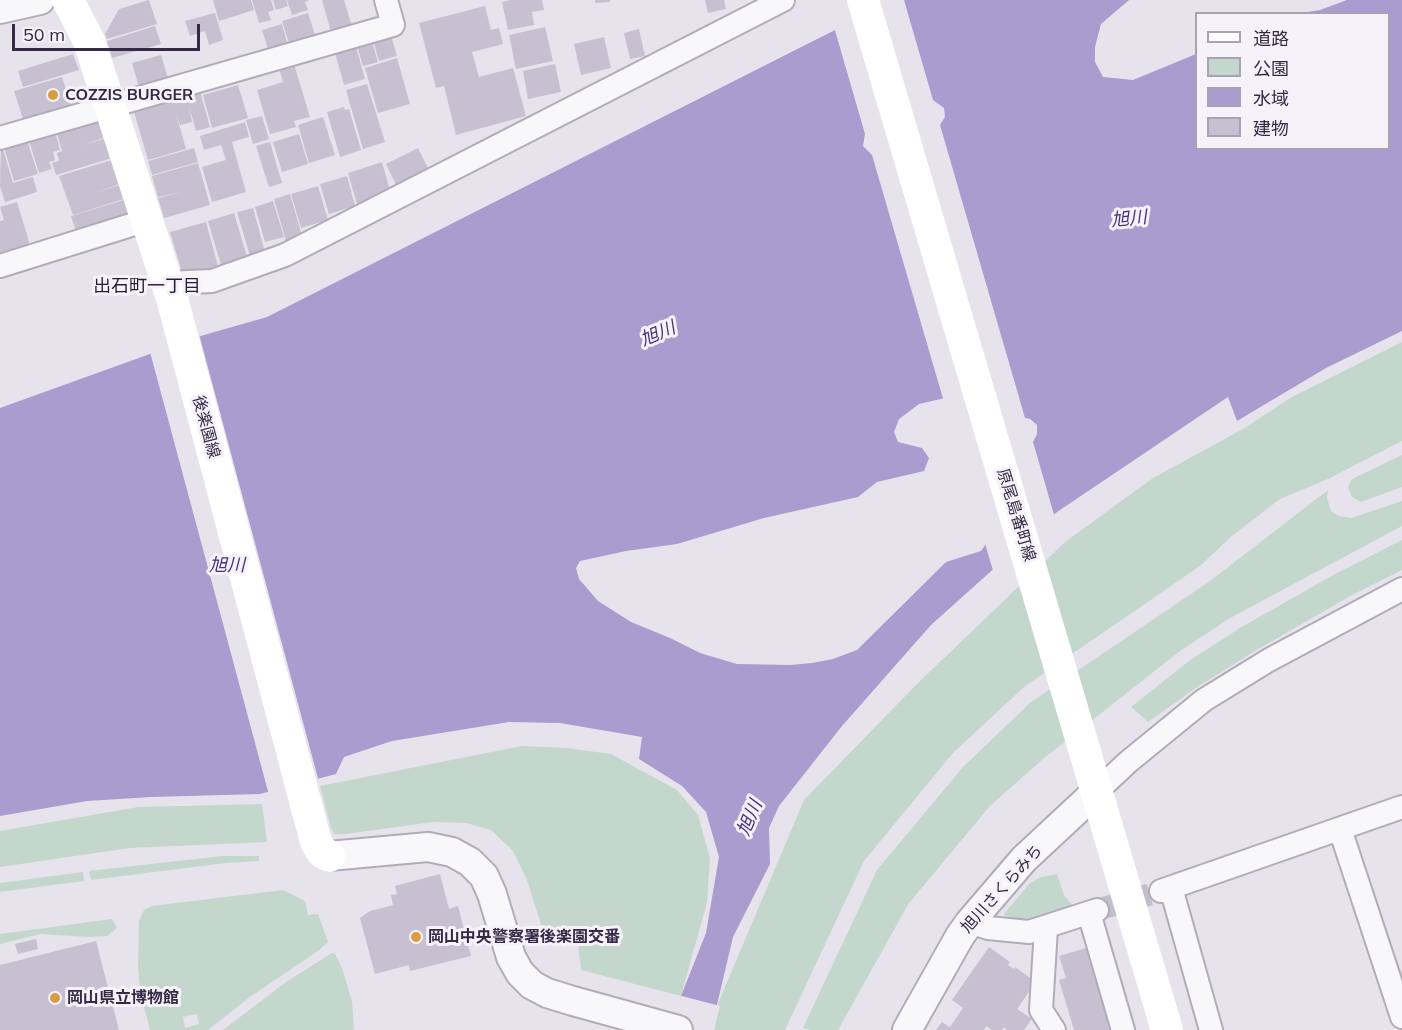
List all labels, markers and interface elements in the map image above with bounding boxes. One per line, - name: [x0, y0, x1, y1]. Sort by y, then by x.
- scale bar: [15, 12, 202, 50]
- legend: [1195, 12, 1390, 150]
- text: 50 m: [23, 23, 65, 46]
- text: 道路: [1253, 27, 1289, 50]
- text: 公園: [1253, 57, 1289, 80]
- place label: COZZIS BURGER: [65, 85, 193, 105]
- text: 水域: [1253, 87, 1289, 110]
- marker: COZZIS BURGER: [46, 88, 60, 102]
- text: 建物: [1253, 117, 1289, 140]
- water label: 旭川: [1110, 206, 1148, 232]
- district label: 出石町一丁目: [93, 276, 201, 298]
- water label: 旭川: [637, 317, 679, 351]
- street label: 後楽園線: [188, 394, 224, 460]
- street label: 原尾島番町線: [993, 466, 1039, 564]
- water label: 旭川: [209, 555, 245, 577]
- water label: 旭川: [733, 797, 767, 839]
- street label: 旭川さくらみち: [957, 841, 1047, 937]
- place label: 岡山中央警察署後楽園交番: [428, 927, 620, 947]
- marker: 岡山中央警察署後楽園交番: [409, 930, 423, 944]
- place label: 岡山県立博物館: [67, 988, 179, 1008]
- marker: 岡山県立博物館: [48, 991, 62, 1005]

